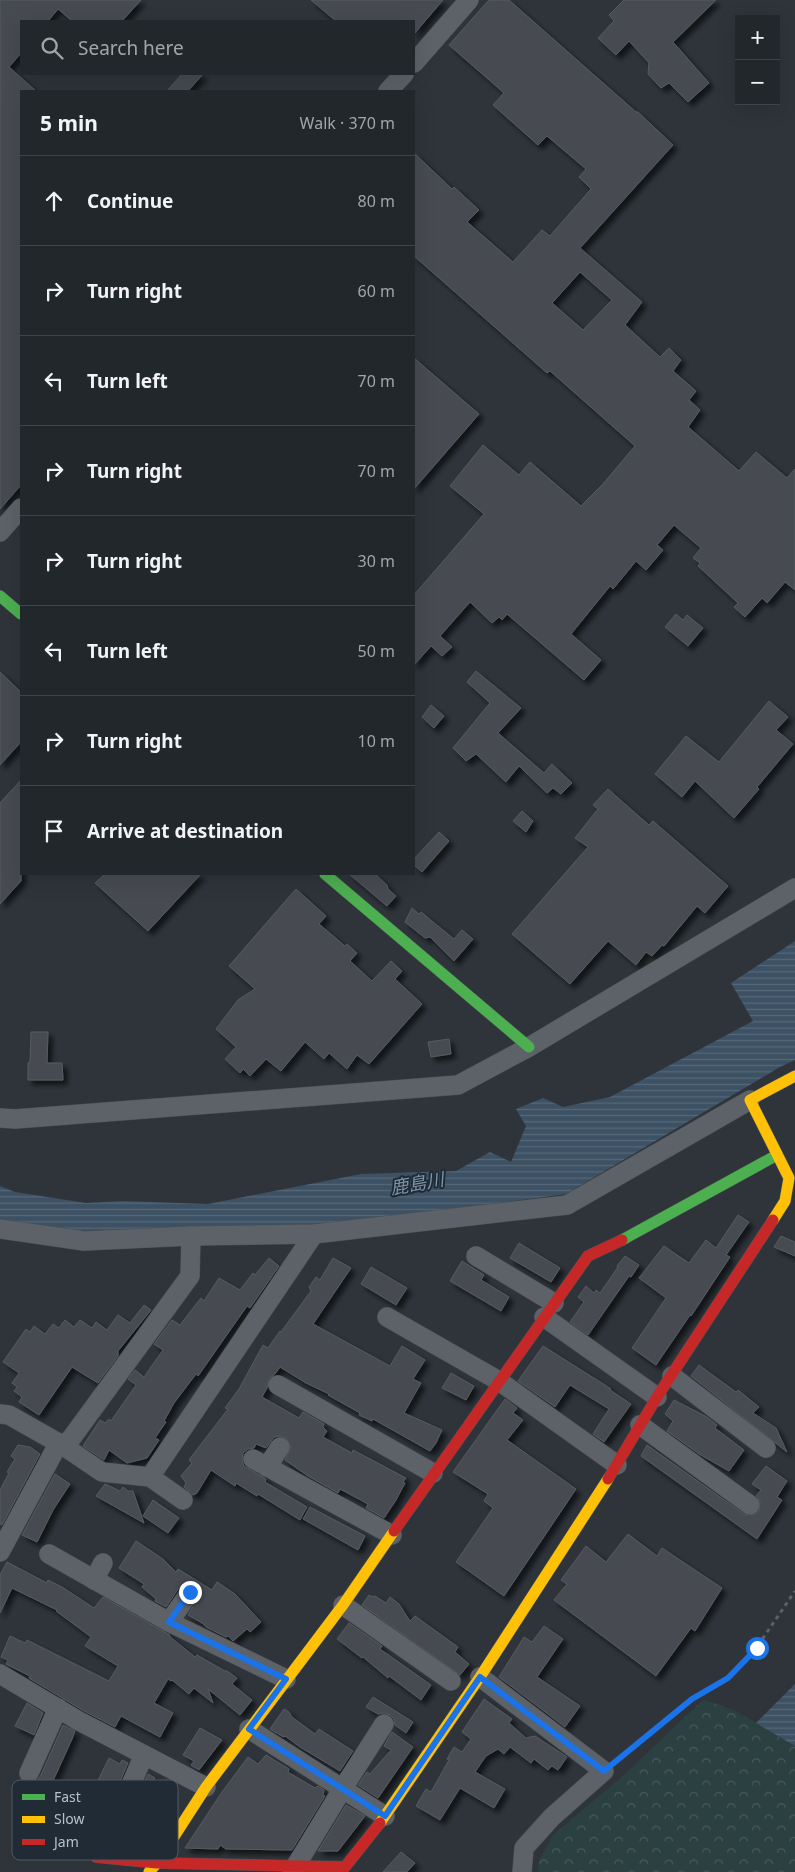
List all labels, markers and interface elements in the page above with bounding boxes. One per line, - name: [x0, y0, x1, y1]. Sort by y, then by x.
- map controls: [735, 15, 780, 105]
- button: +: [735, 15, 780, 60]
- search box: [20, 20, 415, 75]
- icon: search: [38, 34, 66, 62]
- text: Search here: [78, 35, 184, 61]
- button: −: [735, 60, 780, 105]
- text: 5 min: [40, 109, 98, 137]
- text: Walk · 370 m: [300, 112, 395, 134]
- icon: ahead: [40, 187, 68, 215]
- text: Continue: [87, 188, 173, 214]
- text: 80 m: [358, 190, 395, 212]
- icon: right: [40, 277, 68, 305]
- text: Turn right: [87, 278, 182, 304]
- text: 60 m: [358, 280, 395, 302]
- icon: left: [40, 367, 68, 395]
- text: Turn left: [87, 368, 168, 394]
- text: 70 m: [358, 370, 395, 392]
- icon: right: [40, 457, 68, 485]
- text: Turn right: [87, 458, 182, 484]
- text: 70 m: [358, 460, 395, 482]
- icon: right: [40, 547, 68, 575]
- text: Turn right: [87, 548, 182, 574]
- text: 30 m: [358, 550, 395, 572]
- icon: left: [40, 637, 68, 665]
- text: Turn left: [87, 638, 168, 664]
- text: 50 m: [358, 640, 395, 662]
- icon: right: [40, 727, 68, 755]
- text: Turn right: [87, 728, 182, 754]
- text: 10 m: [358, 730, 395, 752]
- icon: arrive: [40, 817, 68, 845]
- text: Arrive at destination: [87, 818, 283, 844]
- water label: 鹿島川: [388, 1166, 447, 1200]
- route end: [179, 1581, 202, 1604]
- route start: [746, 1637, 769, 1660]
- legend: [12, 1780, 178, 1860]
- text: Fast: [54, 1787, 81, 1806]
- text: Slow: [54, 1809, 85, 1828]
- text: Jam: [52, 1832, 79, 1851]

